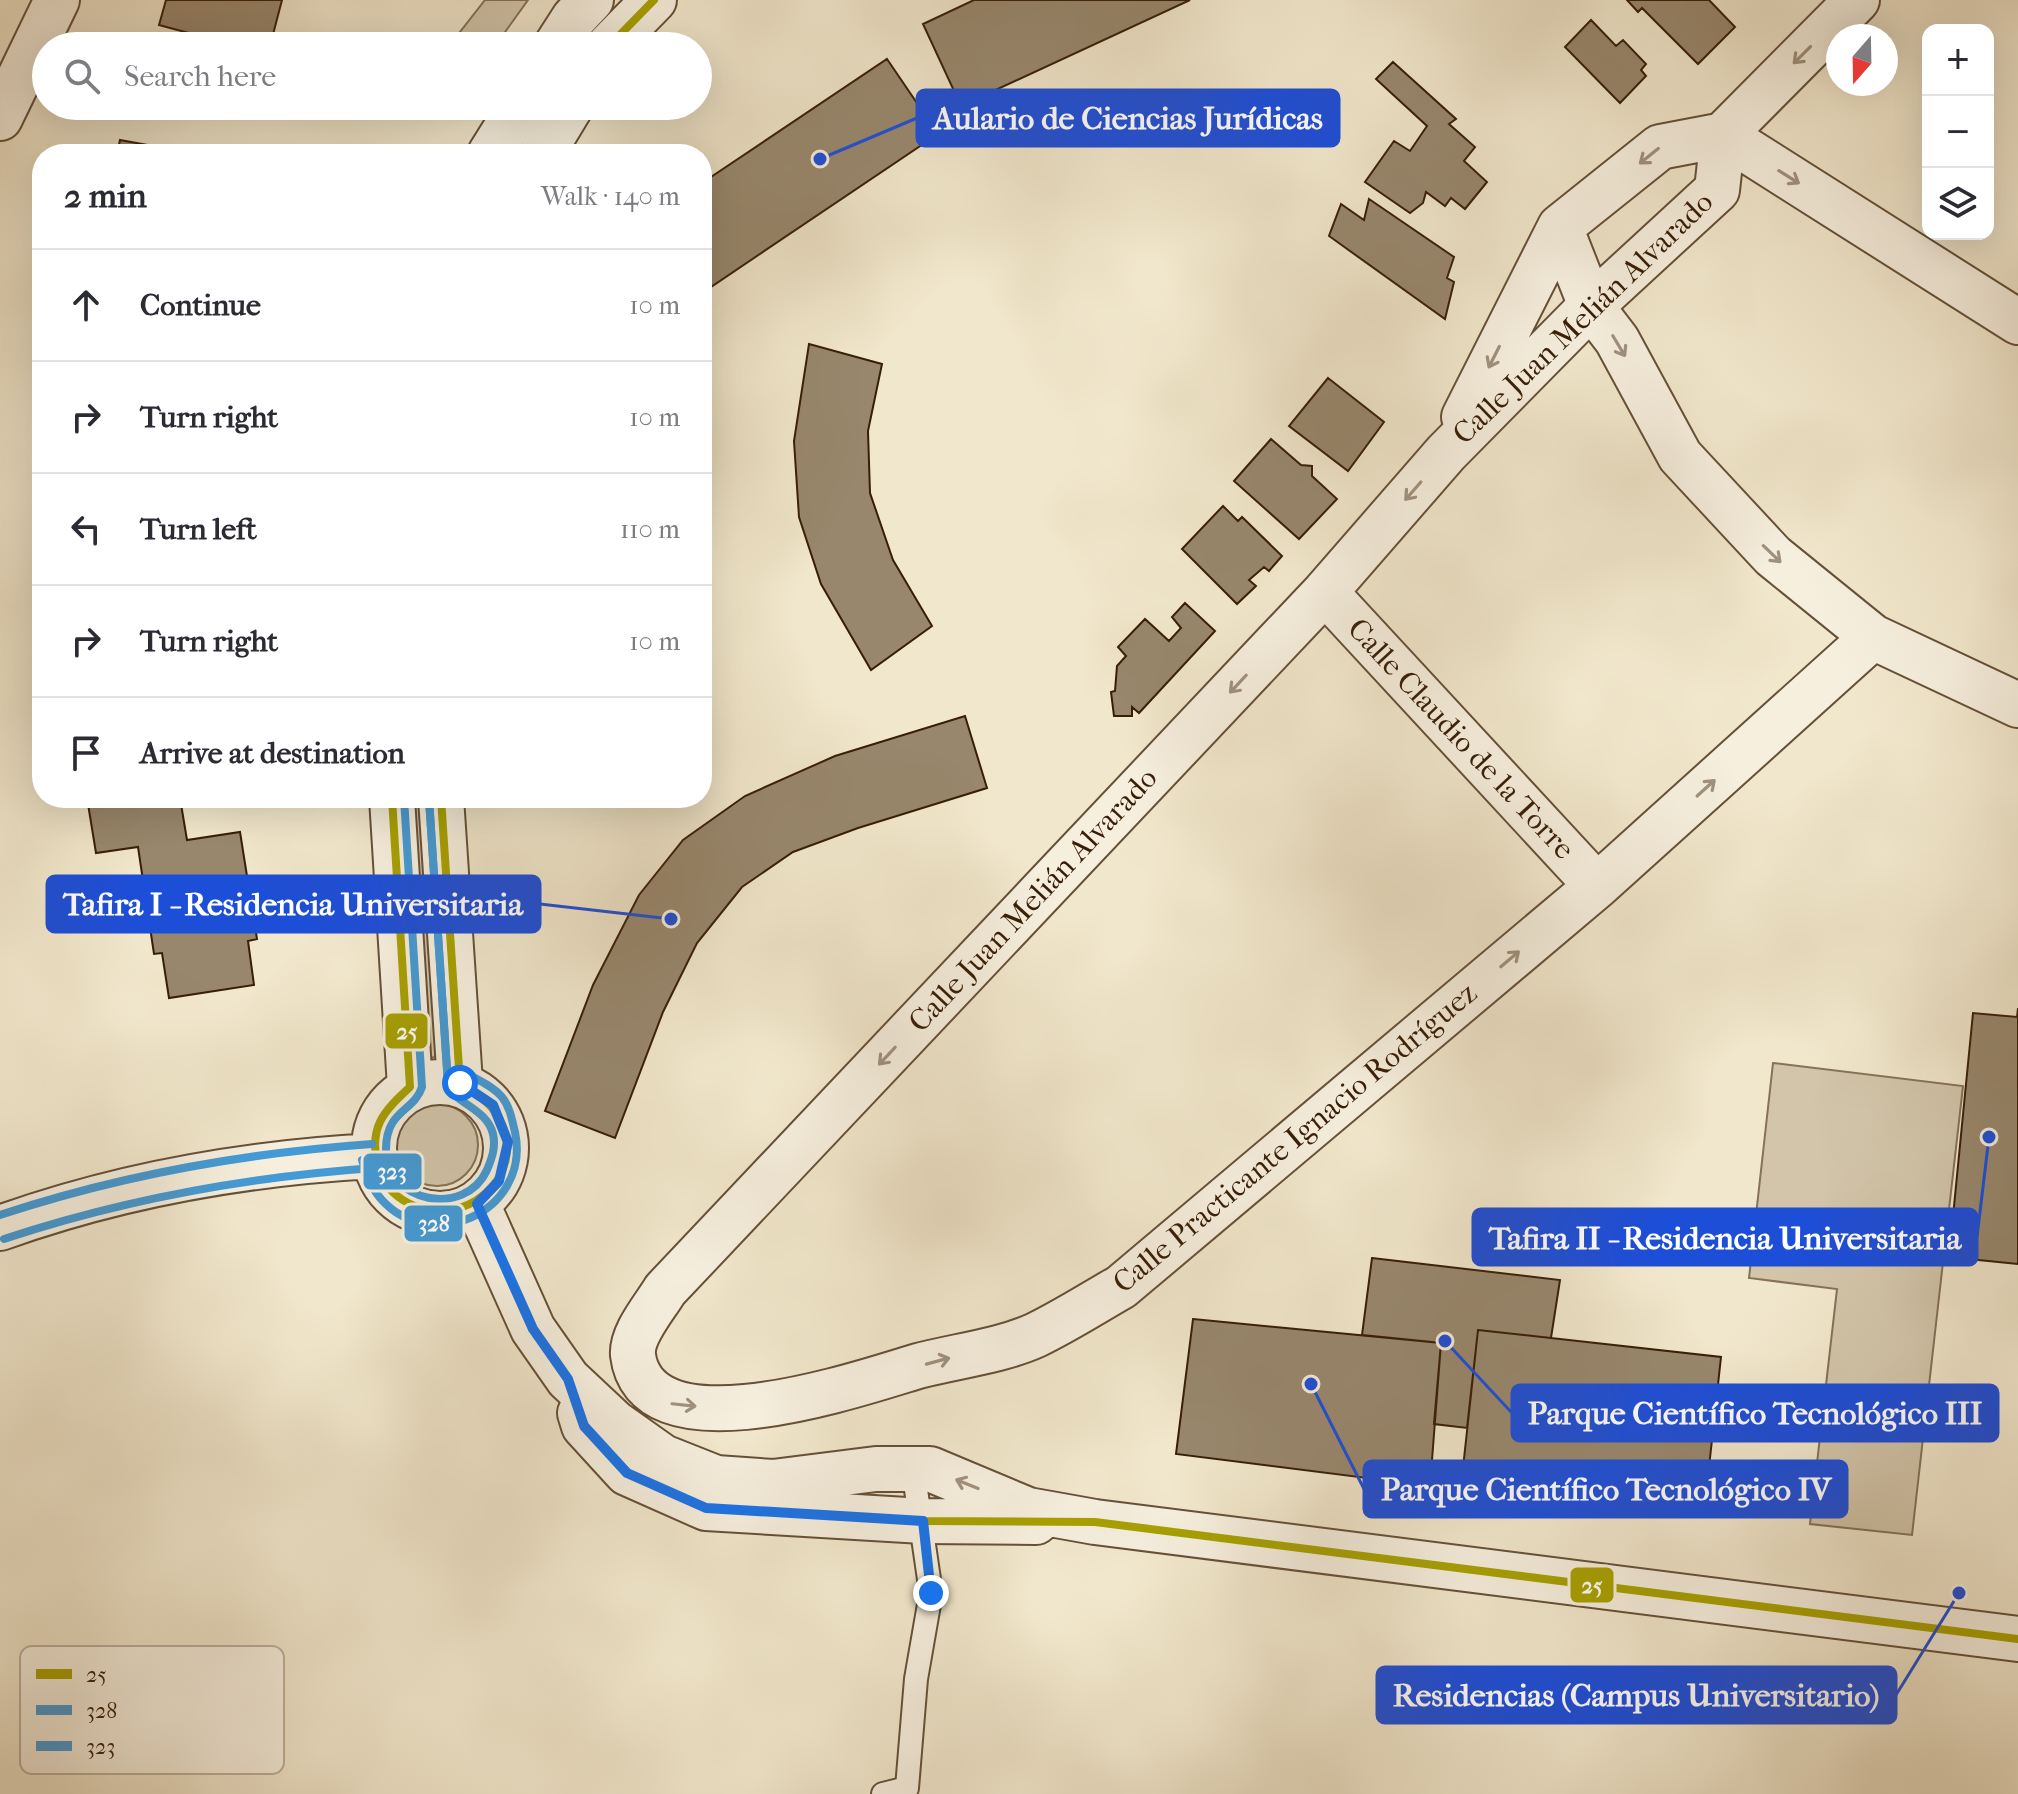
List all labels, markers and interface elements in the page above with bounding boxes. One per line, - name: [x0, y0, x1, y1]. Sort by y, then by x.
- north arrow: [1826, 24, 1898, 96]
- map controls: [1922, 24, 1994, 240]
- button: +: [1922, 24, 1994, 96]
- search box: [32, 32, 712, 120]
- one-way arrow: [1792, 46, 1812, 65]
- icon: search: [60, 54, 104, 98]
- text: Search here: [124, 59, 276, 94]
- callout: Aulario de Ciencias Jurídicas: [917, 90, 1339, 146]
- button: −: [1922, 96, 1994, 168]
- text: Aulario de Ciencias Jurídicas: [931, 100, 1323, 137]
- one-way arrow: [1639, 147, 1660, 165]
- button: layers: [1922, 168, 1994, 240]
- one-way arrow: [1777, 169, 1800, 185]
- text: 2 min: [64, 176, 147, 216]
- text: Walk · 140 m: [541, 181, 680, 212]
- street label: Calle Juan Melián Alvarado: [1446, 185, 1720, 451]
- icon: ahead: [64, 283, 108, 327]
- text: Continue: [140, 288, 261, 323]
- text: 10 m: [629, 290, 680, 321]
- one-way arrow: [1612, 334, 1628, 357]
- one-way arrow: [1486, 345, 1501, 369]
- icon: right: [64, 395, 108, 439]
- text: Turn right: [140, 400, 278, 435]
- text: 10 m: [629, 402, 680, 433]
- one-way arrow: [1404, 480, 1422, 500]
- icon: left: [64, 507, 108, 551]
- text: Turn left: [140, 512, 257, 547]
- text: 110 m: [620, 514, 680, 545]
- one-way arrow: [1762, 544, 1781, 563]
- street label: Calle Claudio de la Torre: [1340, 611, 1582, 867]
- icon: right: [64, 619, 108, 663]
- text: Turn right: [140, 624, 278, 659]
- text: 10 m: [629, 626, 680, 657]
- one-way arrow: [1230, 673, 1248, 693]
- icon: arrive: [64, 731, 108, 775]
- text: Arrive at destination: [140, 736, 405, 771]
- street label: Calle Juan Melián Alvarado: [902, 761, 1164, 1039]
- one-way arrow: [1695, 779, 1715, 797]
- callout: Tafira I - Residencia Universitaria: [47, 876, 540, 932]
- text: Tafira I - Residencia Universitaria: [62, 886, 524, 923]
- one-way arrow: [1500, 950, 1520, 968]
- street label: Calle Practicante Ignacio Rodríguez: [1106, 976, 1484, 1300]
- line badge: 25: [384, 1012, 429, 1050]
- text: 25: [397, 1019, 418, 1045]
- one-way arrow: [877, 1046, 896, 1066]
- route start: [442, 1065, 478, 1101]
- line badge: 323: [362, 1152, 423, 1191]
- text: 323: [377, 1159, 407, 1185]
- line badge: 328: [403, 1204, 464, 1243]
- callout: Tafira II - Residencia Universitaria: [1473, 1209, 1977, 1265]
- text: 328: [418, 1211, 450, 1237]
- text: Tafira II - Residencia Universitaria: [1488, 1220, 1963, 1257]
- one-way arrow: [925, 1353, 950, 1368]
- callout: Parque Científico Tecnológico III: [1512, 1385, 1998, 1441]
- text: Parque Científico Tecnológico III: [1528, 1395, 1983, 1432]
- one-way arrow: [670, 1398, 697, 1413]
- callout: Parque Científico Tecnológico IV: [1364, 1461, 1847, 1517]
- text: Parque Científico Tecnológico IV: [1381, 1471, 1833, 1508]
- one-way arrow: [955, 1476, 980, 1490]
- line badge: 25: [1569, 1566, 1615, 1604]
- text: 25: [1582, 1573, 1603, 1599]
- route end: [913, 1575, 949, 1611]
- legend: [20, 1646, 284, 1774]
- text: 25: [86, 1662, 107, 1688]
- callout: Residencias (Campus Universitario): [1377, 1667, 1896, 1723]
- text: Residencias (Campus Universitario): [1393, 1677, 1879, 1714]
- text: 328: [86, 1698, 117, 1724]
- text: 323: [86, 1734, 115, 1760]

